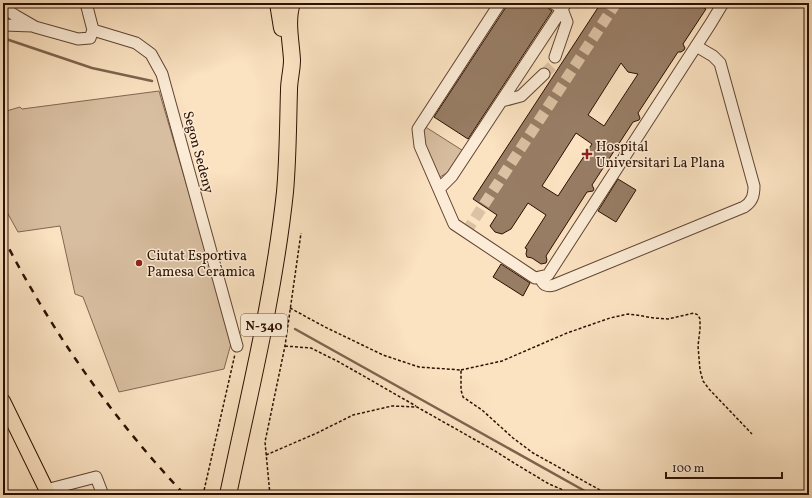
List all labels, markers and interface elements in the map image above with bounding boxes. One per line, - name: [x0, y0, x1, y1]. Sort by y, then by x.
- street label: Segon Sedeny: [177, 109, 218, 196]
- place label: Hospital Universitari La Plana: [596, 138, 725, 173]
- marker: Hospital Universitari La Plana: [581, 148, 593, 160]
- place label: Ciutat Esportiva Pamesa Ceràmica: [147, 247, 255, 282]
- marker: Ciutat Esportiva Pamesa Ceràmica: [134, 258, 144, 268]
- road number: N-340: [241, 314, 287, 336]
- scale bar: [666, 454, 782, 480]
- text: 100 m: [672, 461, 705, 477]

